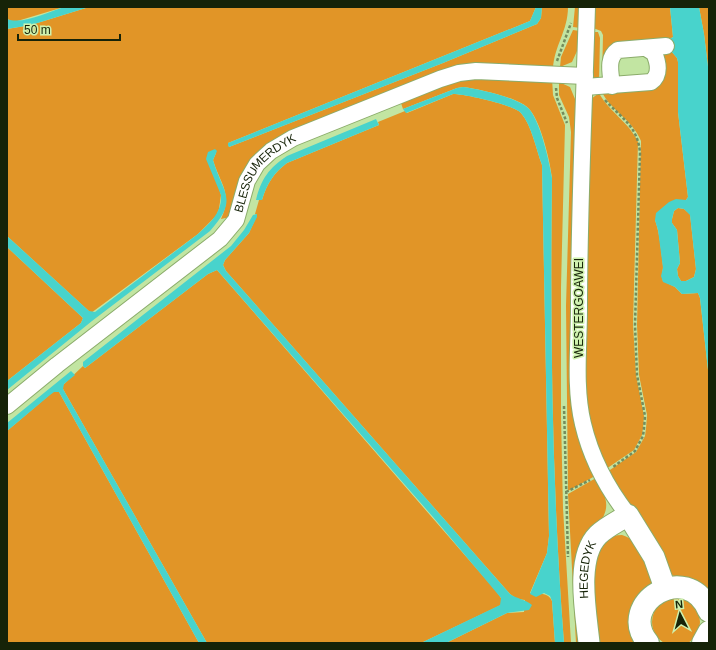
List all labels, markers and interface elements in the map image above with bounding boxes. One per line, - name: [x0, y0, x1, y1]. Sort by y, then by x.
- scale bar: [18, 16, 120, 42]
- text: 50 m: [24, 23, 51, 37]
- street label: BLESSUMERDYK: [231, 131, 298, 214]
- street label: WESTERGOAWEI: [572, 258, 586, 358]
- street label: HEGEDYK: [577, 538, 599, 599]
- north arrow: [660, 594, 700, 634]
- text: N: [674, 598, 684, 610]

